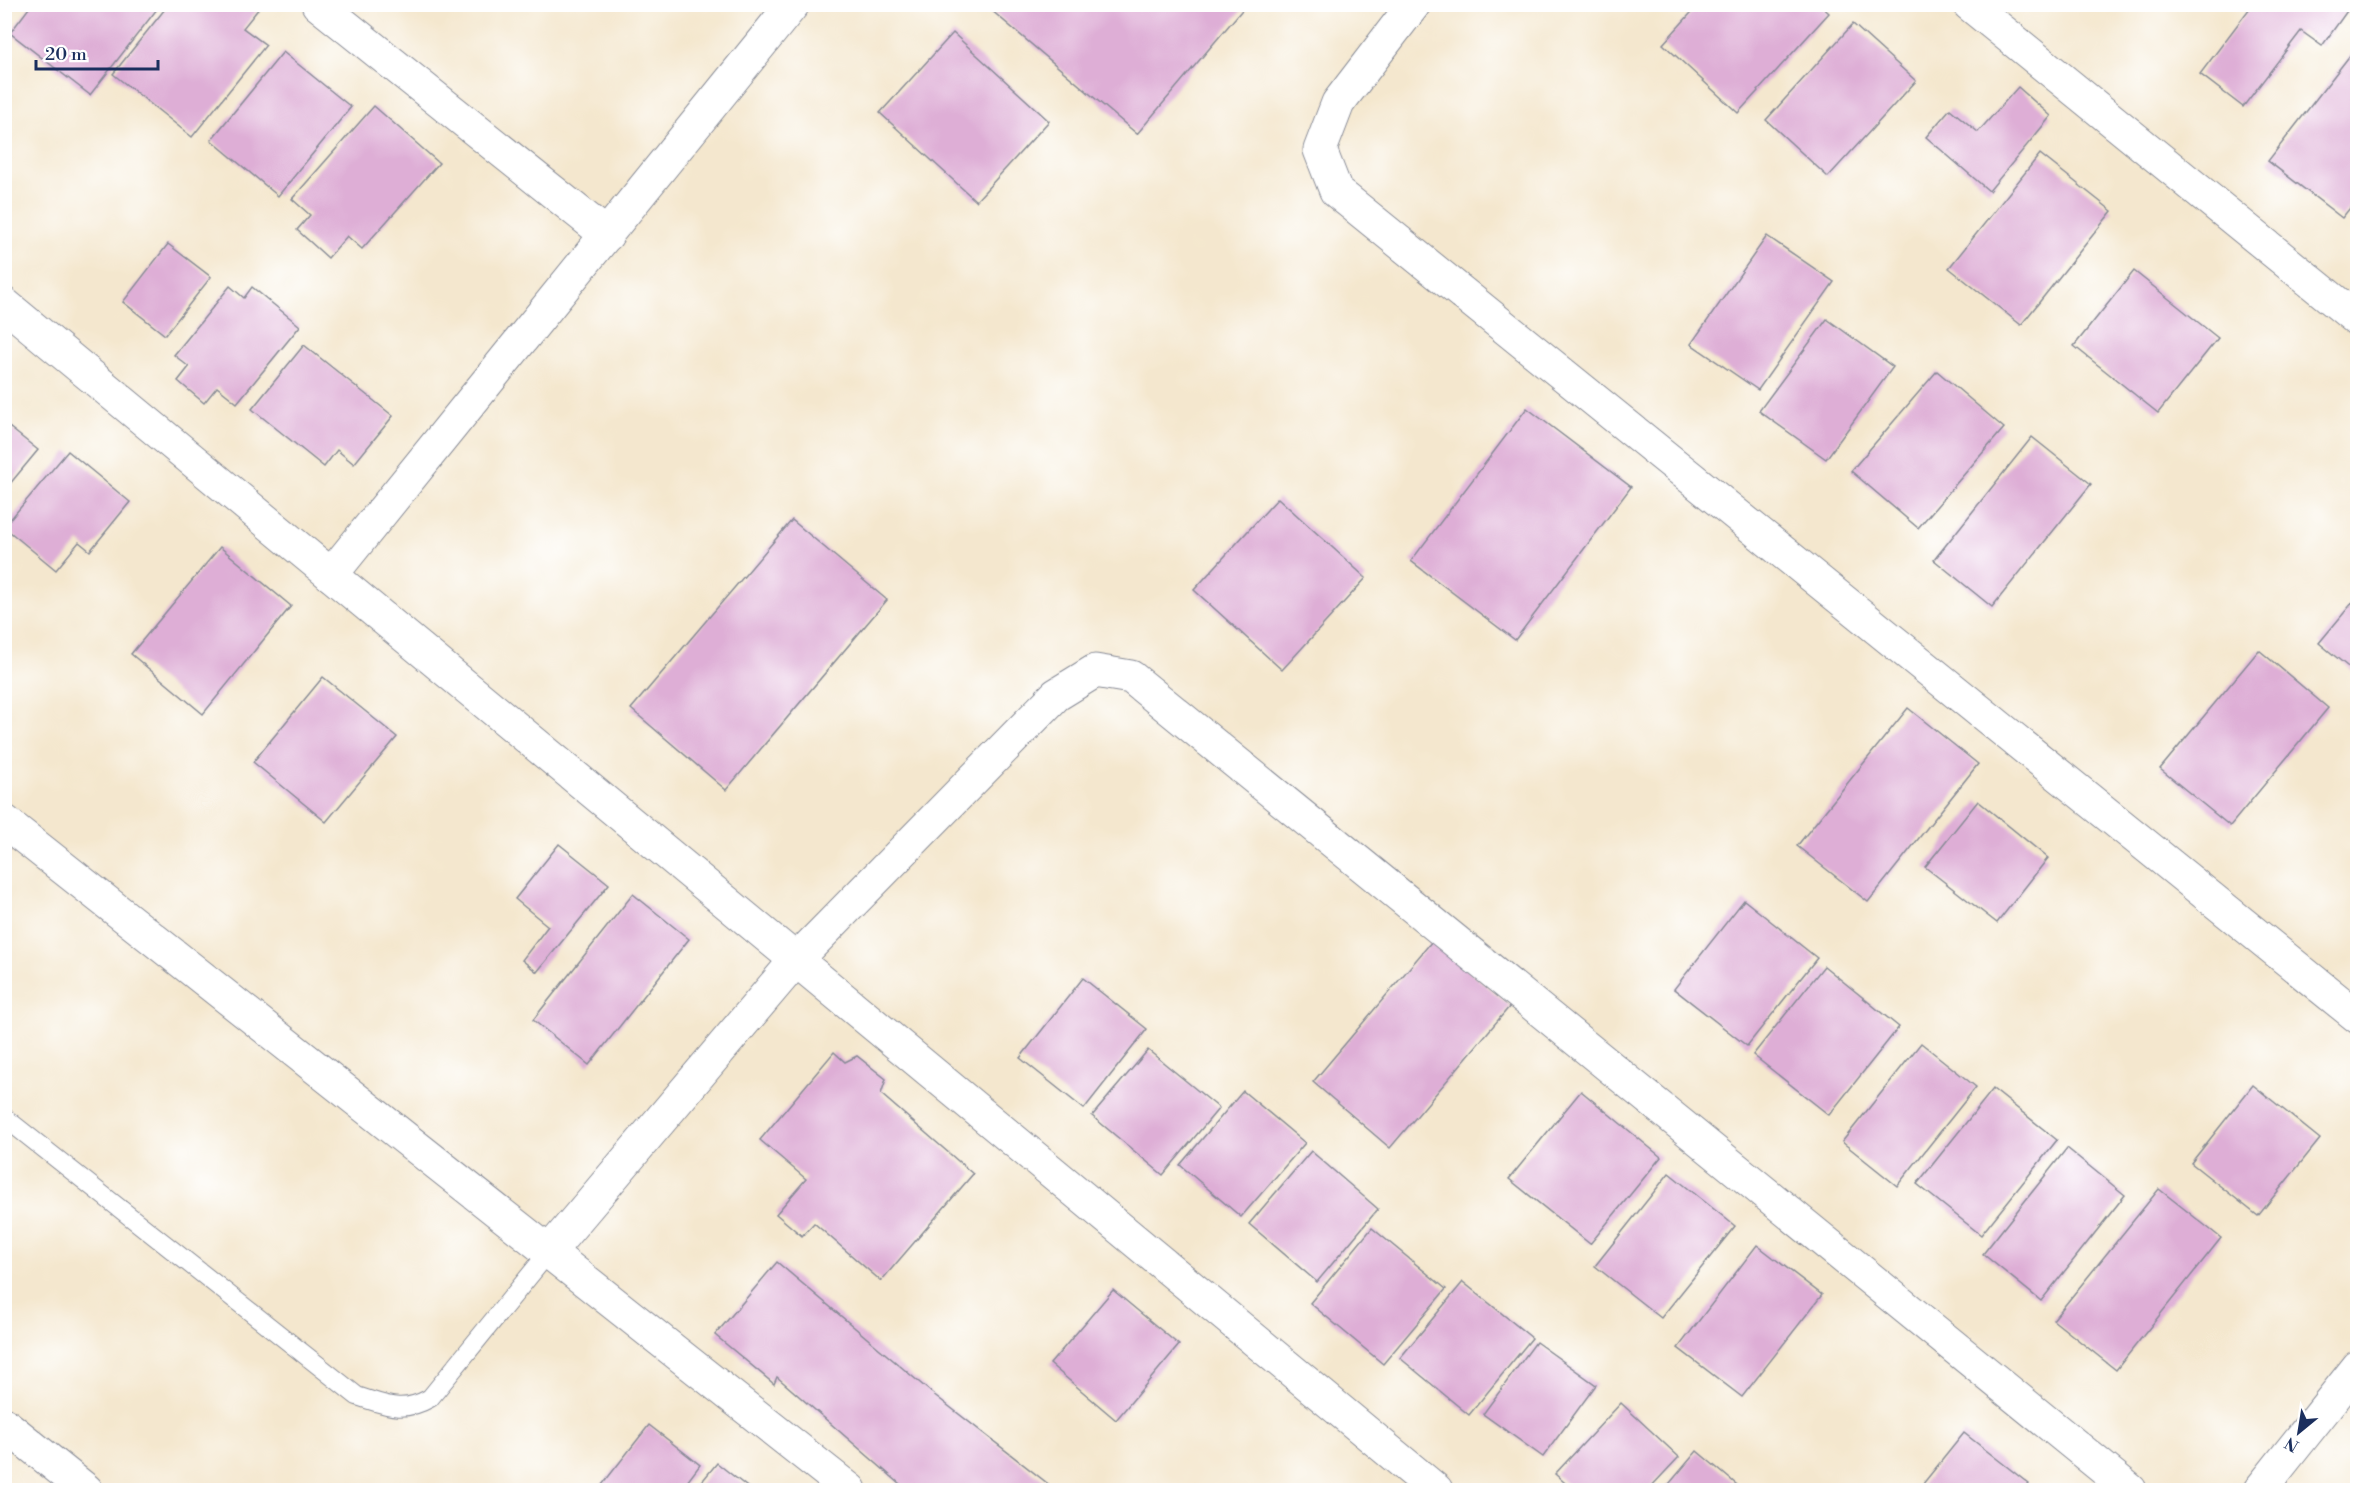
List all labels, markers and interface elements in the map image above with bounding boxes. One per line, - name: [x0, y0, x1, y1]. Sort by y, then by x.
- scale bar: [36, 33, 158, 71]
- text: 20 m: [45, 43, 87, 66]
- north arrow: [2269, 1402, 2329, 1462]
- text: N: [2281, 1432, 2302, 1456]

